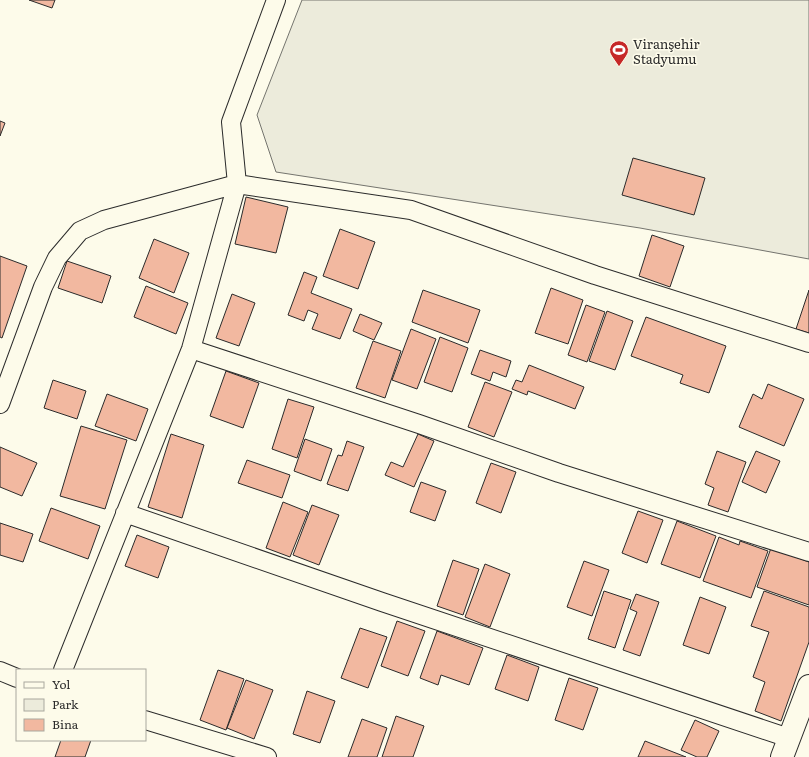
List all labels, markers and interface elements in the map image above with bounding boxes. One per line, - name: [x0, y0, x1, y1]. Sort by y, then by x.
- place label: Viranşehir Stadyumu: [633, 34, 701, 68]
- sports icon: Viranşehir Stadyumu: [608, 39, 630, 67]
- legend: [16, 669, 146, 741]
- text: Yol: [52, 675, 70, 693]
- text: Park: [52, 695, 79, 713]
- text: Bina: [52, 715, 79, 733]

